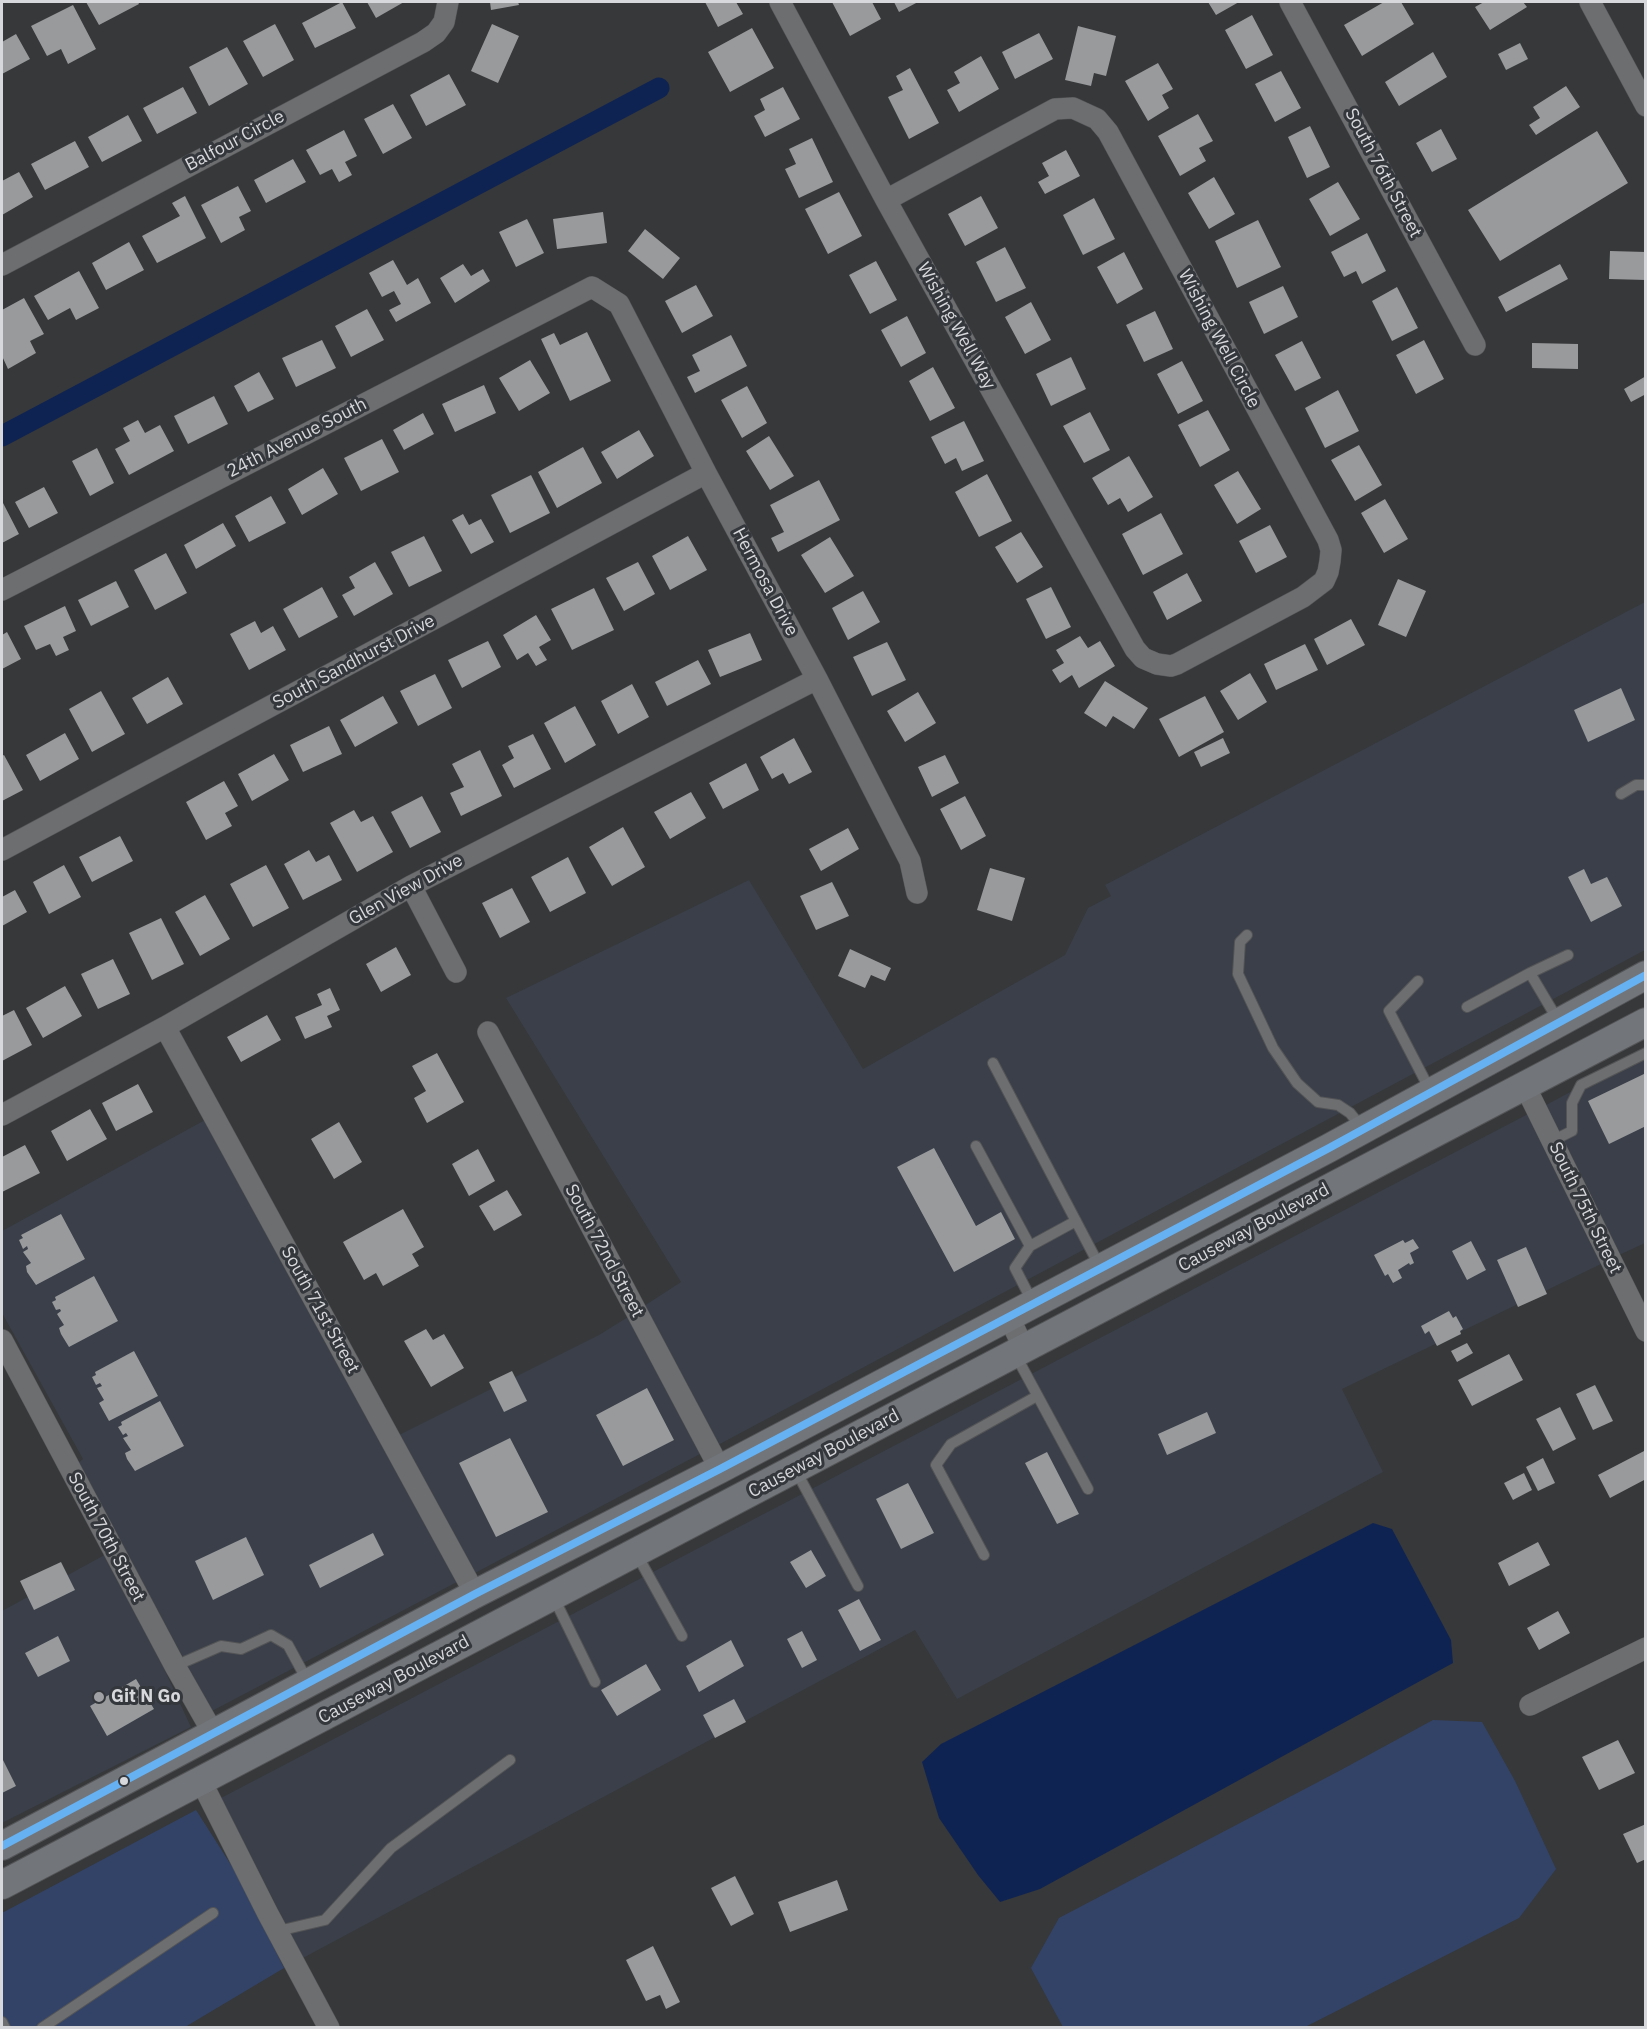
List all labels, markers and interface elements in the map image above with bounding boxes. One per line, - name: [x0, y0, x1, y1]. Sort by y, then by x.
- street label: South 76th Street: [1340, 105, 1426, 241]
- street label: Balfour Circle: [182, 106, 288, 176]
- street label: Wishing Well Way: [912, 259, 1000, 393]
- street label: Wishing Well Circle: [1173, 266, 1265, 412]
- street label: 24th Avenue South: [223, 393, 371, 483]
- street label: Hermosa Drive: [727, 524, 803, 640]
- street label: South Sandhurst Drive: [269, 610, 439, 714]
- street label: Glen View Drive: [345, 850, 467, 930]
- street label: South 75th Street: [1544, 1139, 1626, 1277]
- street label: Causeway Boulevard: [1175, 1179, 1333, 1277]
- street label: South 72nd Street: [560, 1181, 648, 1321]
- street label: South 71st Street: [276, 1243, 364, 1377]
- street label: Causeway Boulevard: [745, 1405, 903, 1503]
- street label: South 70th Street: [63, 1469, 149, 1605]
- street label: Causeway Boulevard: [315, 1631, 473, 1729]
- place label: Git N Go: [111, 1686, 181, 1708]
- marker: Git N Go: [92, 1690, 106, 1704]
- unlabelled marker: [118, 1775, 130, 1787]

